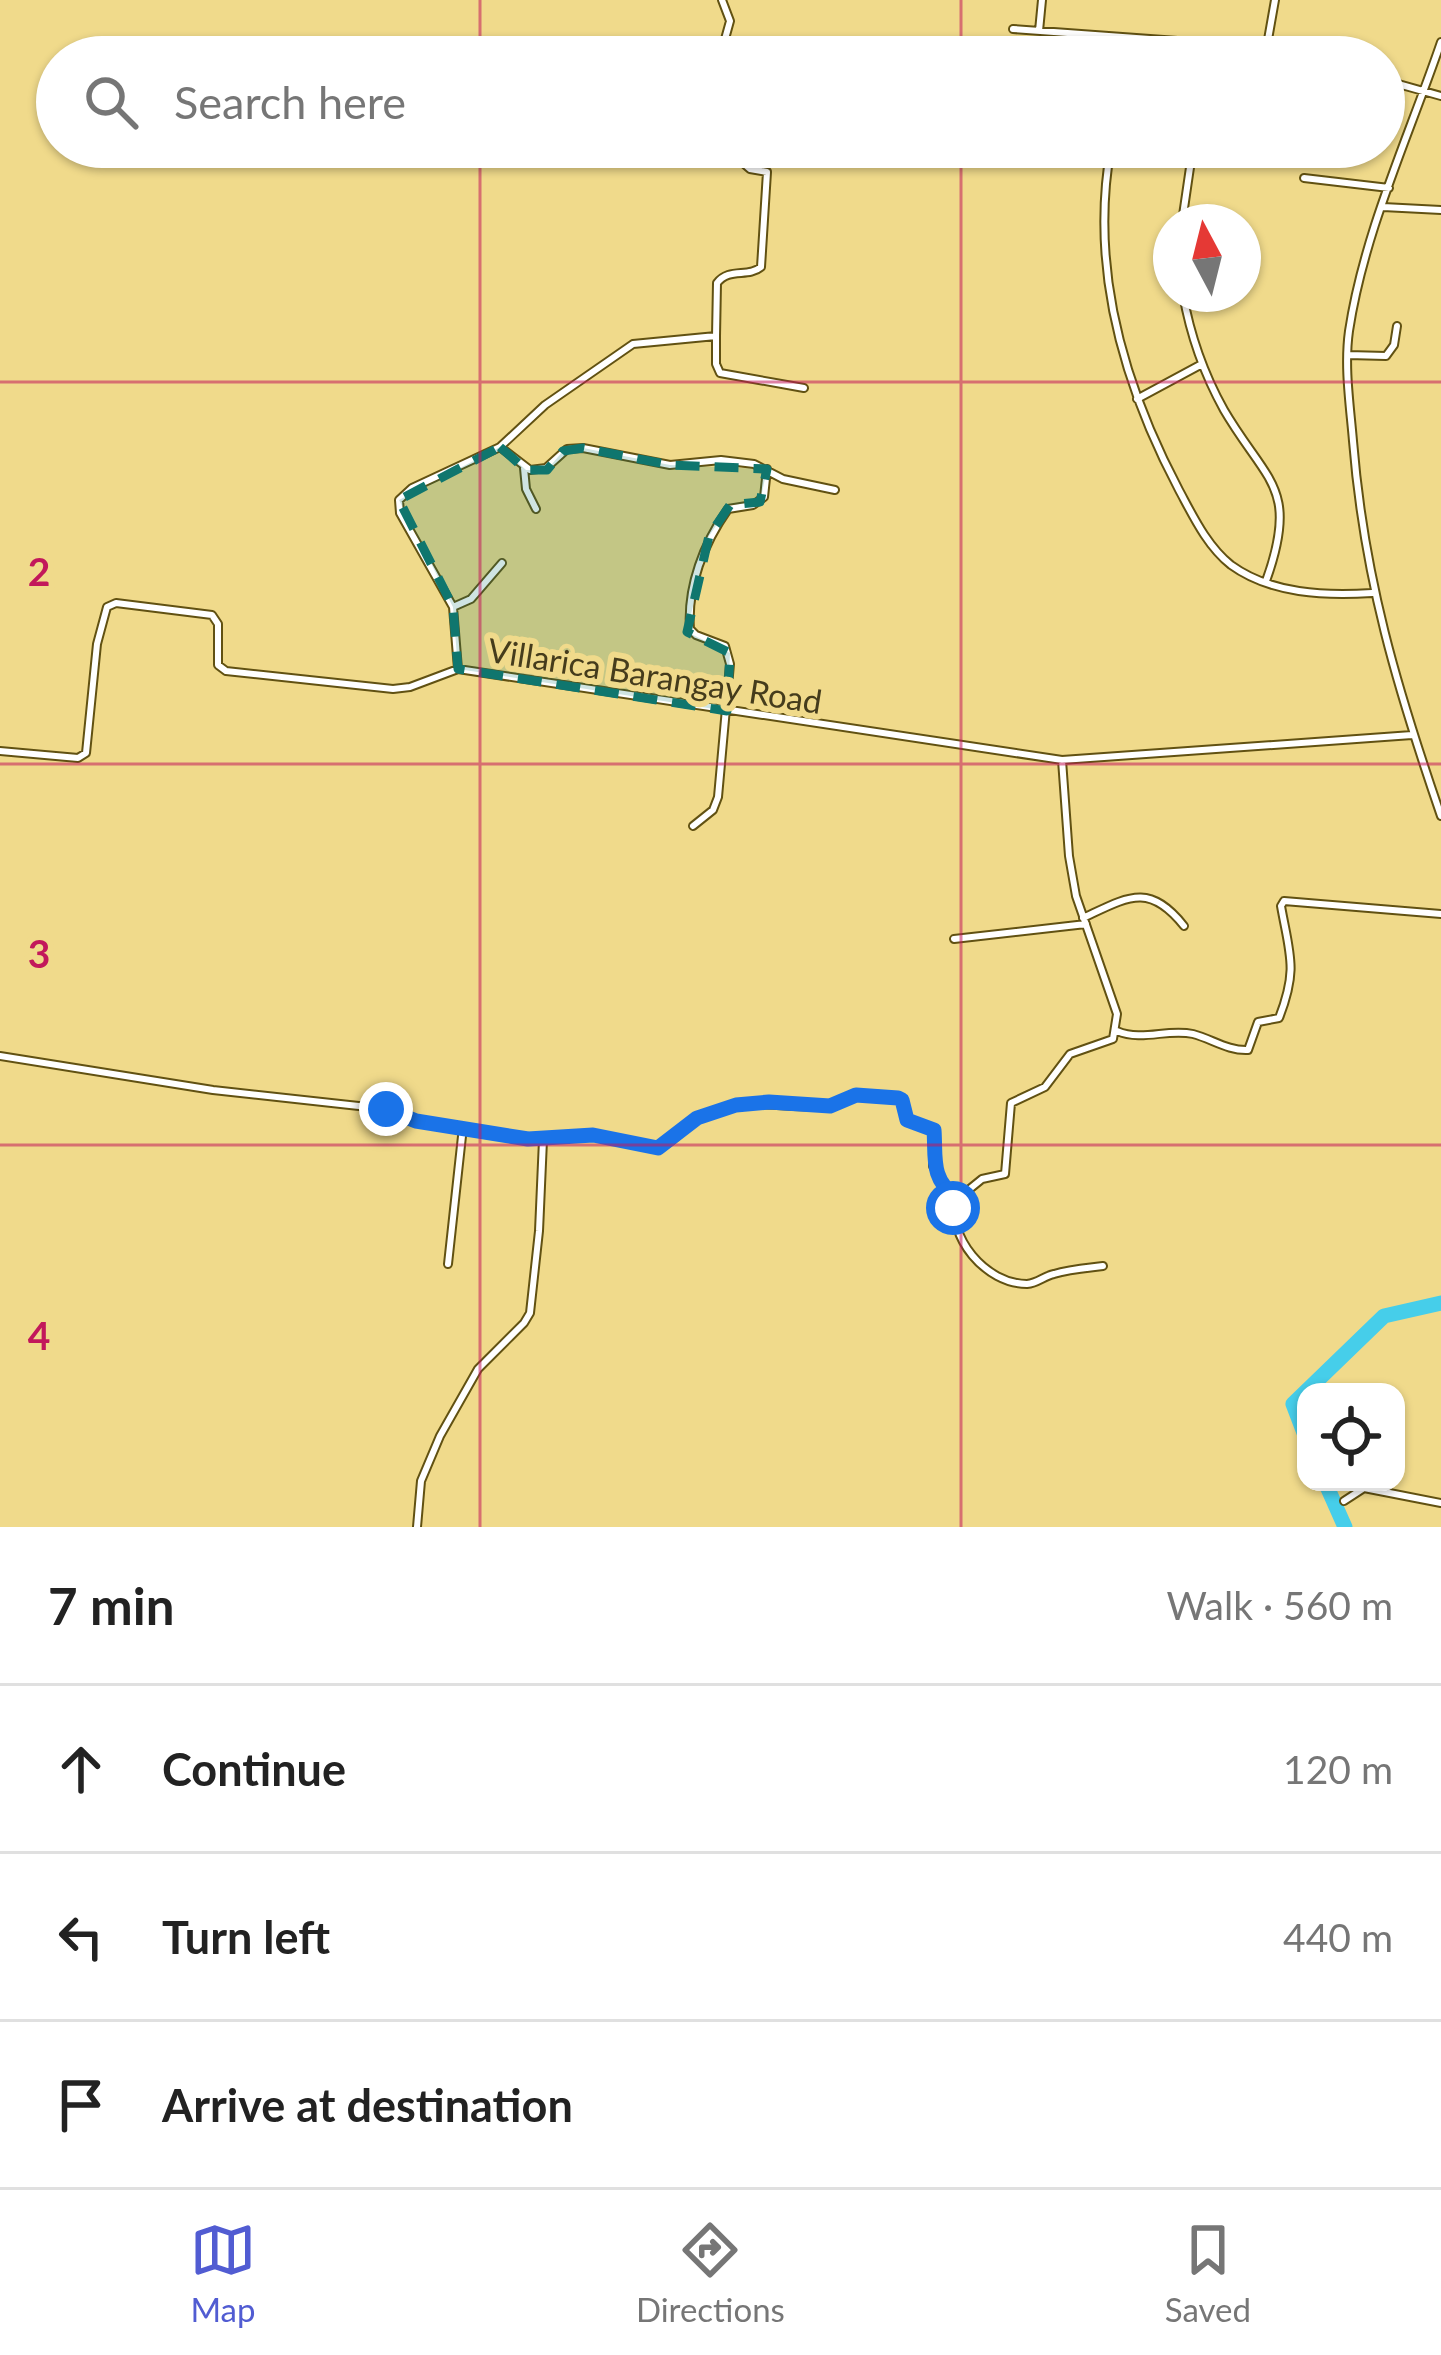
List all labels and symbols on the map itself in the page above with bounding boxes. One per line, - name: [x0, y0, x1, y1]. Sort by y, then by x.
- north arrow: [1153, 204, 1261, 312]
- text: 2: [28, 548, 50, 594]
- street label: Villarica Barangay Road: [485, 629, 825, 721]
- text: 3: [28, 930, 50, 976]
- route end: [359, 1082, 413, 1136]
- route start: [926, 1181, 980, 1235]
- text: 4: [28, 1312, 50, 1358]

